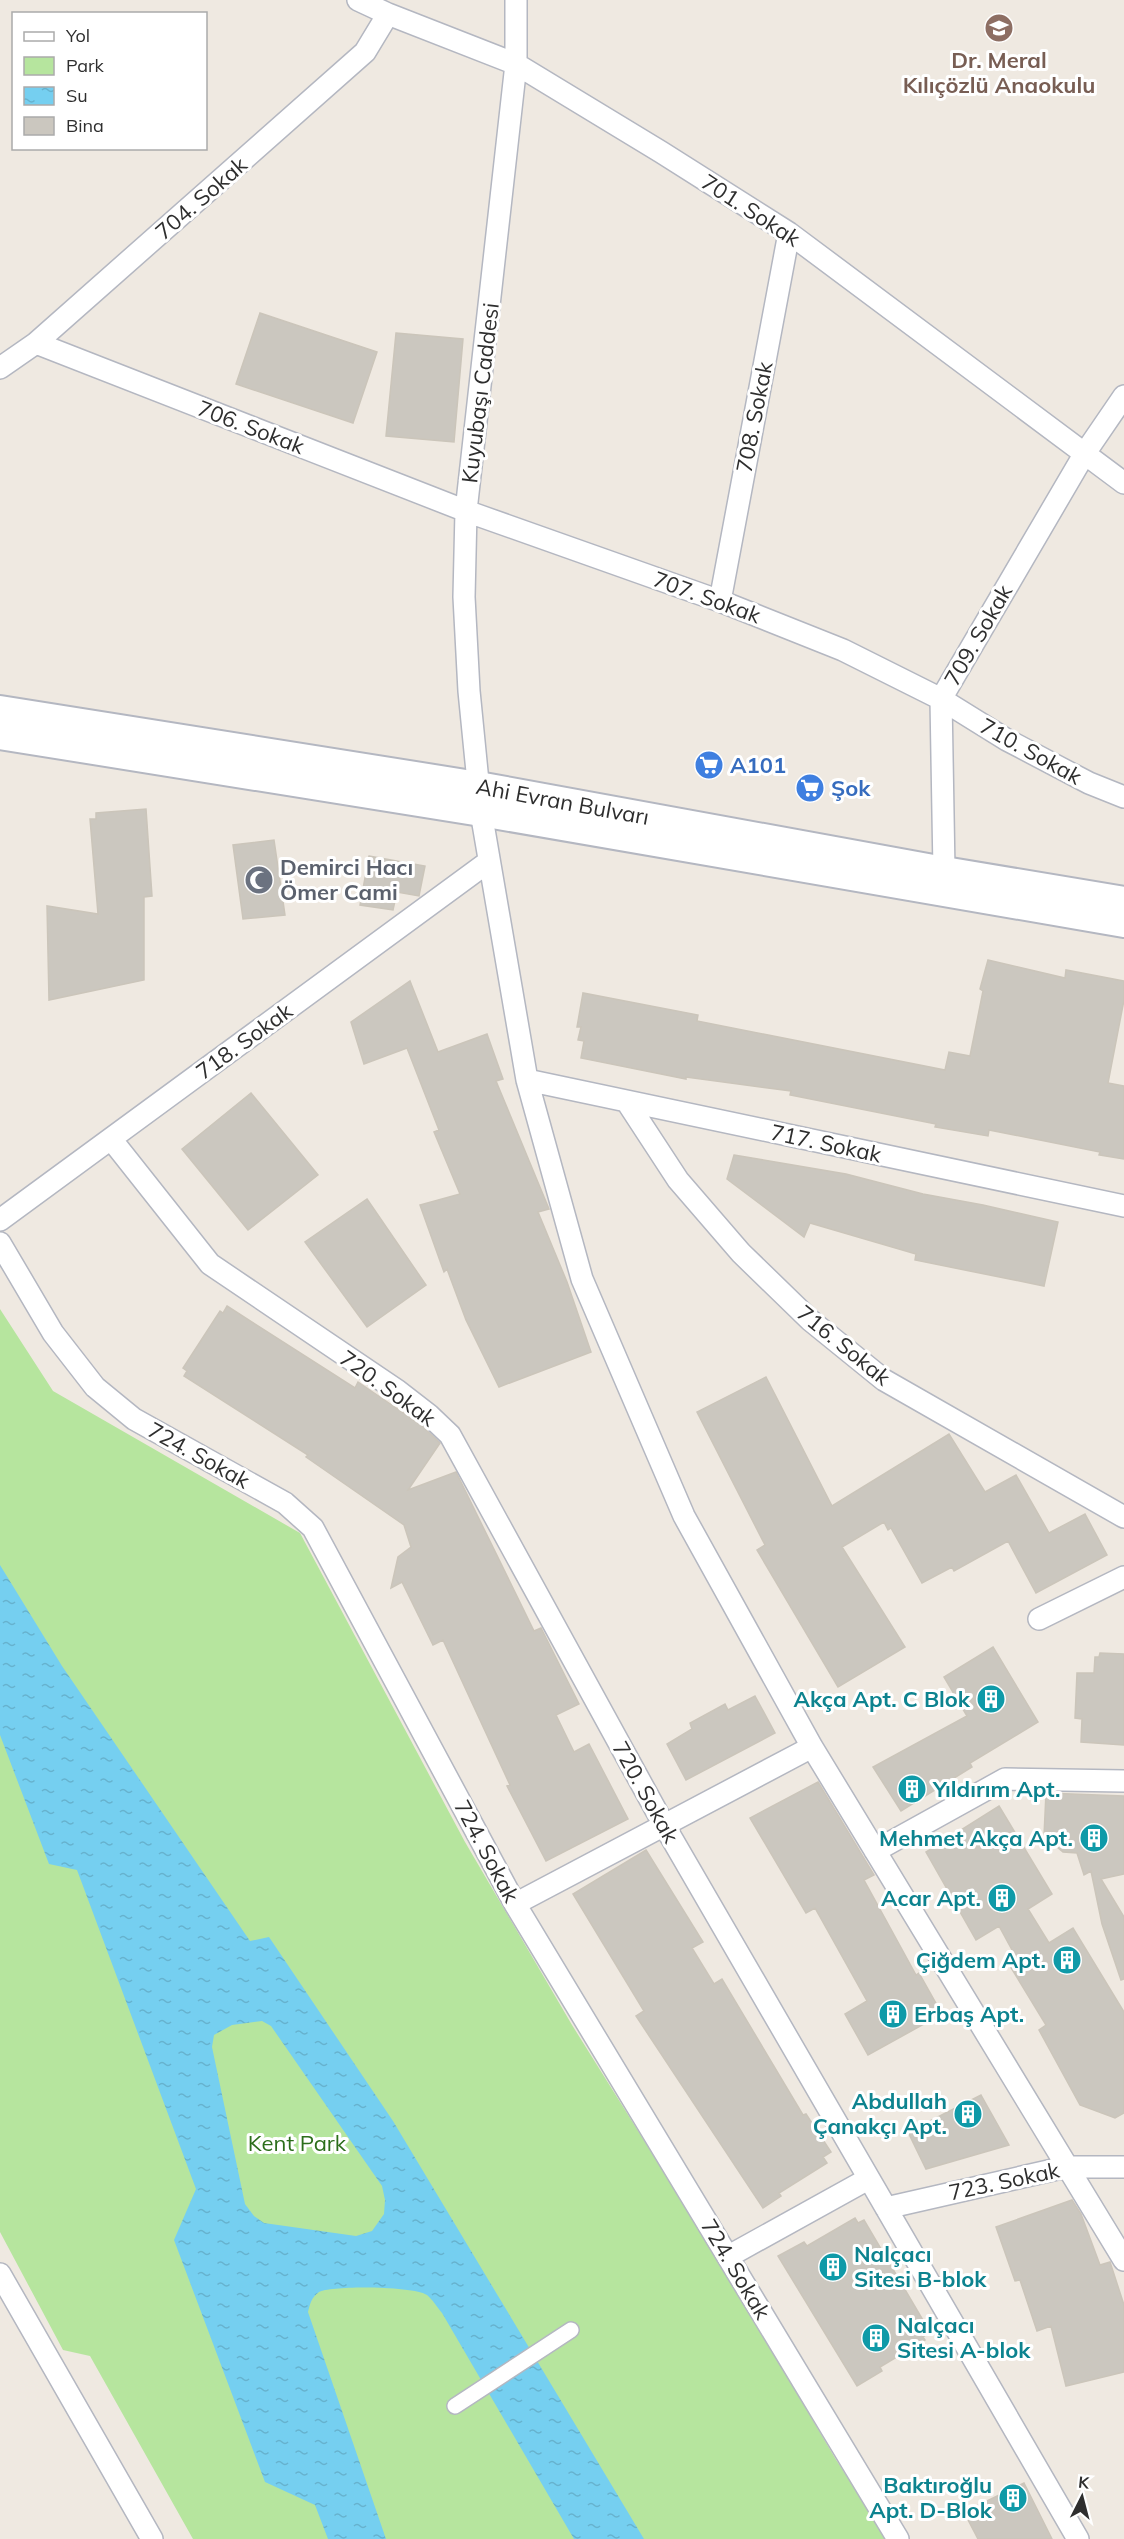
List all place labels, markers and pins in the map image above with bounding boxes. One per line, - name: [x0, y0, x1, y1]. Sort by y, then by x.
- school or university icon: Dr. Meral Kılıçözlü Anaokulu: [983, 12, 1015, 44]
- place label: Dr. Meral Kılıçözlü Anaokulu: [903, 46, 1095, 99]
- supermarket icon: A101: [693, 749, 725, 781]
- place label: A101: [730, 751, 786, 779]
- supermarket icon: Şok: [794, 772, 826, 804]
- place label: Şok: [831, 774, 871, 802]
- place label: Demirci Hacı Ömer Cami: [280, 853, 413, 906]
- mosque icon: Demirci Hacı Ömer Cami: [243, 864, 275, 896]
- building icon: Akça Apt. C Blok: [975, 1683, 1007, 1715]
- place label: Akça Apt. C Blok: [793, 1685, 971, 1713]
- building icon: Yıldırım Apt.: [896, 1773, 928, 1805]
- place label: Yıldırım Apt.: [932, 1775, 1060, 1803]
- building icon: Mehmet Akça Apt.: [1078, 1822, 1110, 1854]
- place label: Mehmet Akça Apt.: [879, 1824, 1073, 1852]
- building icon: Acar Apt.: [986, 1882, 1018, 1914]
- place label: Acar Apt.: [881, 1884, 981, 1912]
- building icon: Çiğdem Apt.: [1051, 1944, 1083, 1976]
- place label: Çiğdem Apt.: [916, 1946, 1046, 1974]
- building icon: Erbaş Apt.: [877, 1998, 909, 2030]
- place label: Erbaş Apt.: [914, 2000, 1024, 2028]
- place label: Abdullah Çanakçı Apt.: [813, 2087, 947, 2140]
- building icon: Abdullah Çanakçı Apt.: [952, 2098, 984, 2130]
- place label: Nalçacı Sitesi B-blok: [854, 2240, 987, 2293]
- building icon: Nalçacı Sitesi B-blok: [817, 2251, 849, 2283]
- place label: Nalçacı Sitesi A-blok: [897, 2311, 1031, 2364]
- building icon: Nalçacı Sitesi A-blok: [860, 2322, 892, 2354]
- place label: Baktıroğlu Apt. D-Blok: [869, 2471, 993, 2524]
- building icon: Baktıroğlu Apt. D-Blok: [997, 2482, 1029, 2514]

